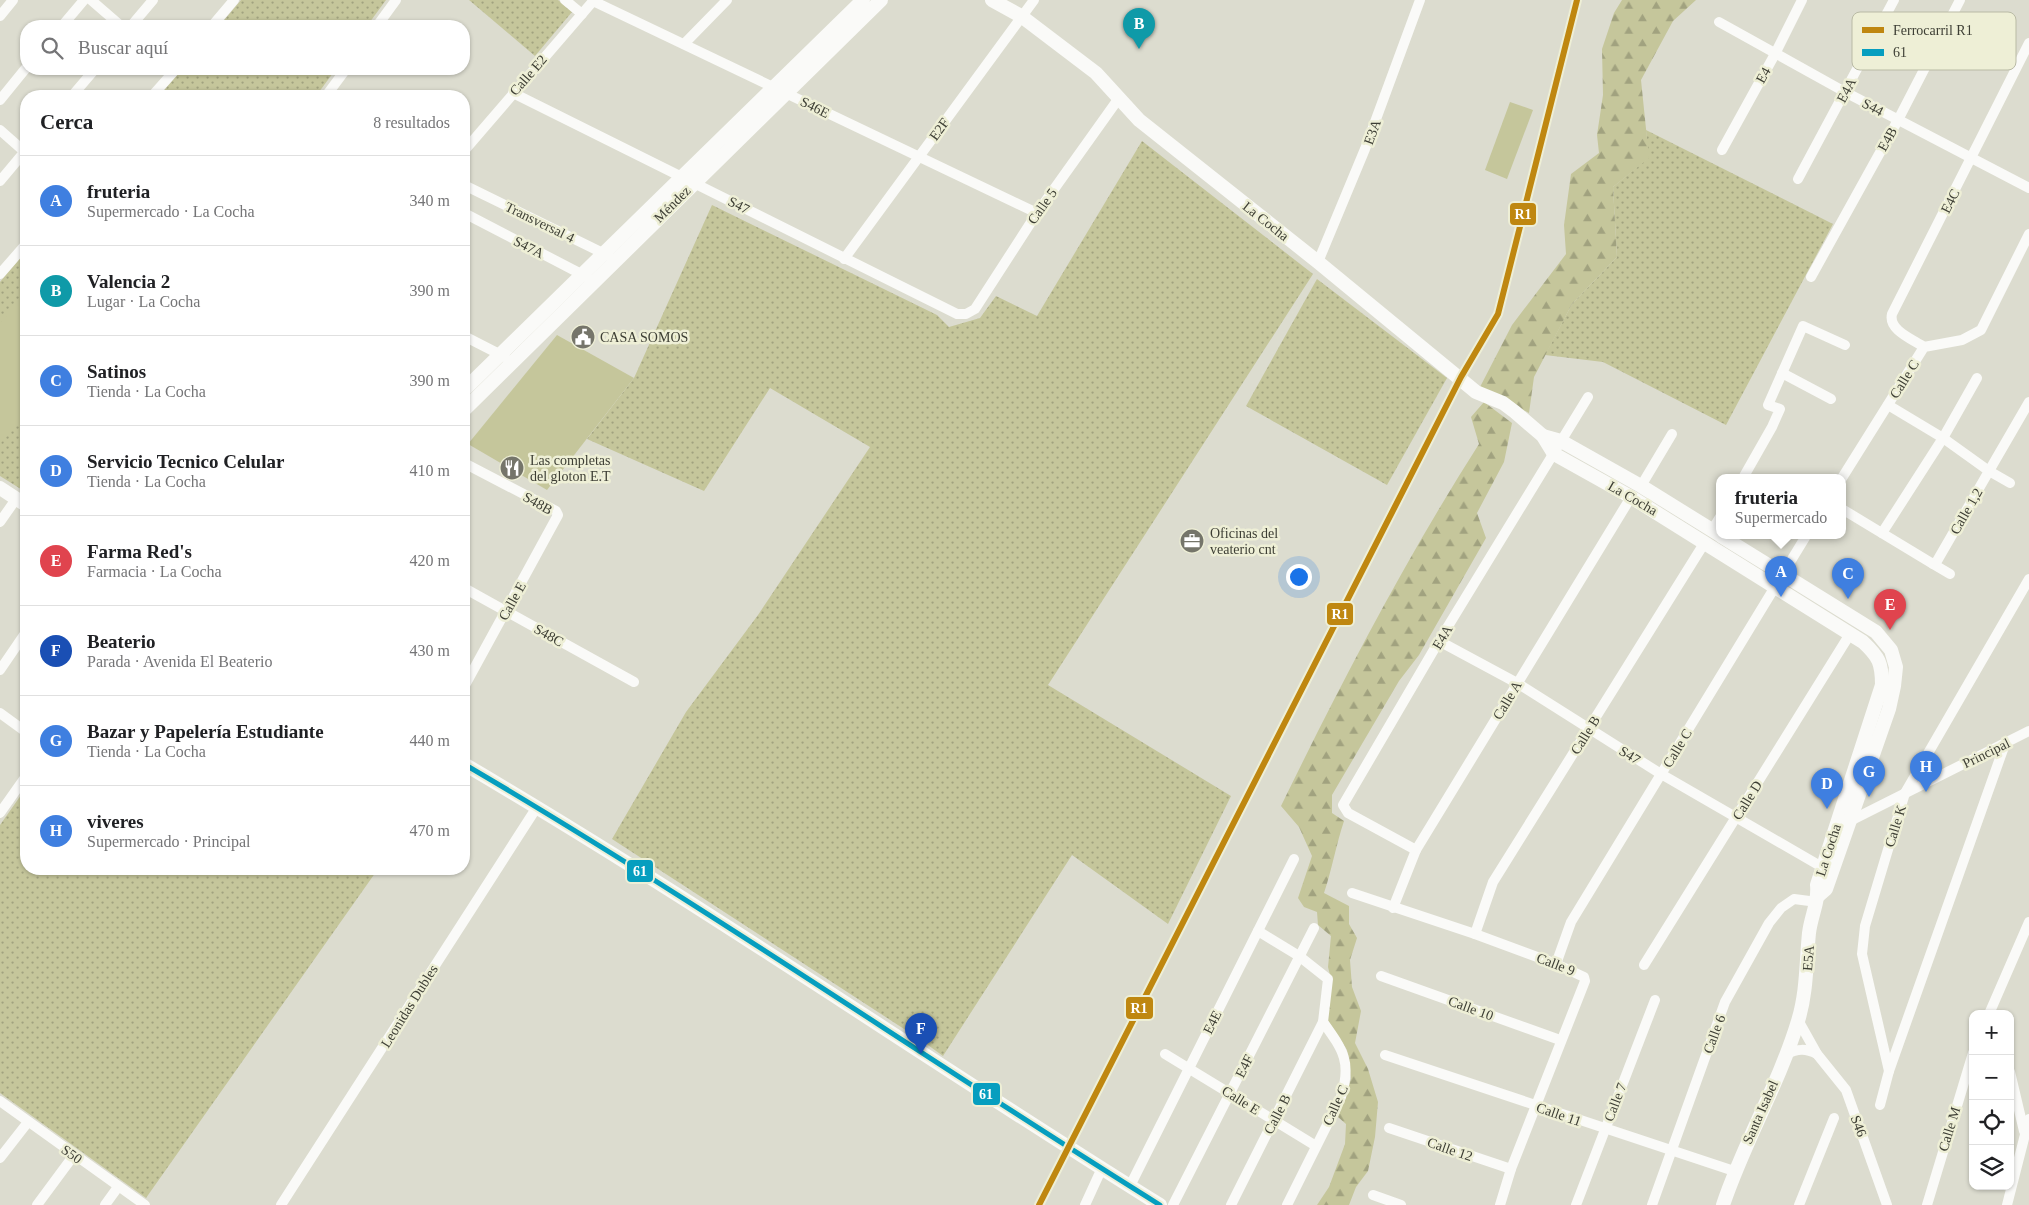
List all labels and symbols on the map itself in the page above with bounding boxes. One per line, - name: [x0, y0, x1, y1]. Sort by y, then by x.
- pin: B: [1123, 8, 1155, 49]
- legend: [1852, 12, 2016, 70]
- text: Ferrocarril R1: [1893, 23, 1973, 38]
- text: 61: [1893, 45, 1907, 60]
- street label: Calle E2: [507, 52, 550, 99]
- street label: E4: [1753, 65, 1774, 86]
- street label: E4A: [1834, 75, 1860, 105]
- street label: S46E: [798, 94, 832, 121]
- street label: S44: [1860, 96, 1886, 119]
- street label: E2F: [926, 115, 952, 143]
- street label: E3A: [1361, 117, 1384, 147]
- street label: E4B: [1875, 125, 1900, 154]
- street label: Méndez: [651, 183, 694, 226]
- street label: Calle 5: [1025, 186, 1060, 227]
- street label: E4C: [1938, 187, 1963, 216]
- street label: S47: [726, 194, 752, 217]
- street label: Transversal 4: [503, 199, 577, 246]
- street label: La Cocha: [1240, 199, 1292, 244]
- line badge: R1: [1509, 202, 1537, 226]
- text: R1: [1514, 207, 1532, 222]
- street label: S47A: [511, 234, 547, 262]
- public building icon: CASA SOMOS: [570, 324, 596, 350]
- place label: CASA SOMOS: [600, 330, 688, 345]
- street label: Calle C: [1887, 357, 1922, 401]
- place label: Las completas del gloton E.T: [530, 453, 611, 484]
- restaurant icon: Las completas del gloton E.T: [499, 455, 525, 481]
- street label: La Cocha: [1606, 478, 1661, 519]
- street label: Calle 1,2: [1947, 486, 1986, 537]
- street label: S48B: [521, 489, 555, 518]
- place label: Oficinas del veaterio cnt: [1210, 526, 1278, 557]
- office icon: Oficinas del veaterio cnt: [1179, 528, 1205, 554]
- pin: A: [1765, 556, 1797, 597]
- pin: C: [1832, 558, 1864, 599]
- your location: [1286, 564, 1312, 590]
- street label: Calle E: [496, 579, 529, 623]
- pin: E: [1874, 589, 1906, 630]
- line badge: R1: [1326, 602, 1354, 626]
- text: R1: [1331, 607, 1349, 622]
- street label: S48C: [532, 621, 566, 650]
- street label: E4A: [1429, 622, 1456, 652]
- street label: Calle A: [1490, 677, 1525, 722]
- street label: Calle B: [1568, 713, 1603, 757]
- street label: Calle C: [1660, 726, 1695, 770]
- street label: Principal: [1960, 736, 2012, 771]
- street label: S47: [1617, 743, 1643, 768]
- pin: H: [1910, 751, 1942, 792]
- pin: G: [1853, 756, 1885, 797]
- pin: D: [1811, 768, 1843, 809]
- street label: Calle D: [1730, 778, 1765, 823]
- street label: Calle K: [1882, 803, 1909, 849]
- street label: La Cocha: [1813, 821, 1844, 878]
- line badge: 61: [626, 859, 654, 883]
- text: 61: [633, 864, 647, 879]
- street label: E5A: [1800, 944, 1817, 971]
- street label: Calle 9: [1534, 950, 1577, 979]
- street label: Leonidas Dubles: [378, 962, 441, 1050]
- street label: Calle 10: [1446, 993, 1495, 1024]
- line badge: R1: [1125, 996, 1154, 1020]
- text: R1: [1130, 1001, 1148, 1016]
- street label: E4E: [1200, 1008, 1225, 1036]
- pin: F: [905, 1013, 937, 1054]
- street label: Calle 6: [1701, 1013, 1728, 1056]
- street label: E4F: [1232, 1052, 1257, 1080]
- street label: Santa Isabel: [1740, 1078, 1781, 1146]
- street label: Calle 7: [1601, 1081, 1630, 1124]
- line badge: 61: [972, 1082, 1001, 1106]
- street label: Calle E: [1219, 1083, 1262, 1118]
- street label: Calle C: [1320, 1083, 1351, 1128]
- text: 61: [979, 1087, 993, 1102]
- street label: Calle B: [1261, 1092, 1294, 1137]
- street label: Calle 11: [1534, 1100, 1583, 1129]
- street label: Calle M: [1936, 1105, 1963, 1153]
- street label: S46: [1848, 1113, 1869, 1139]
- street label: Calle 12: [1425, 1135, 1475, 1164]
- street label: S50: [58, 1142, 85, 1167]

